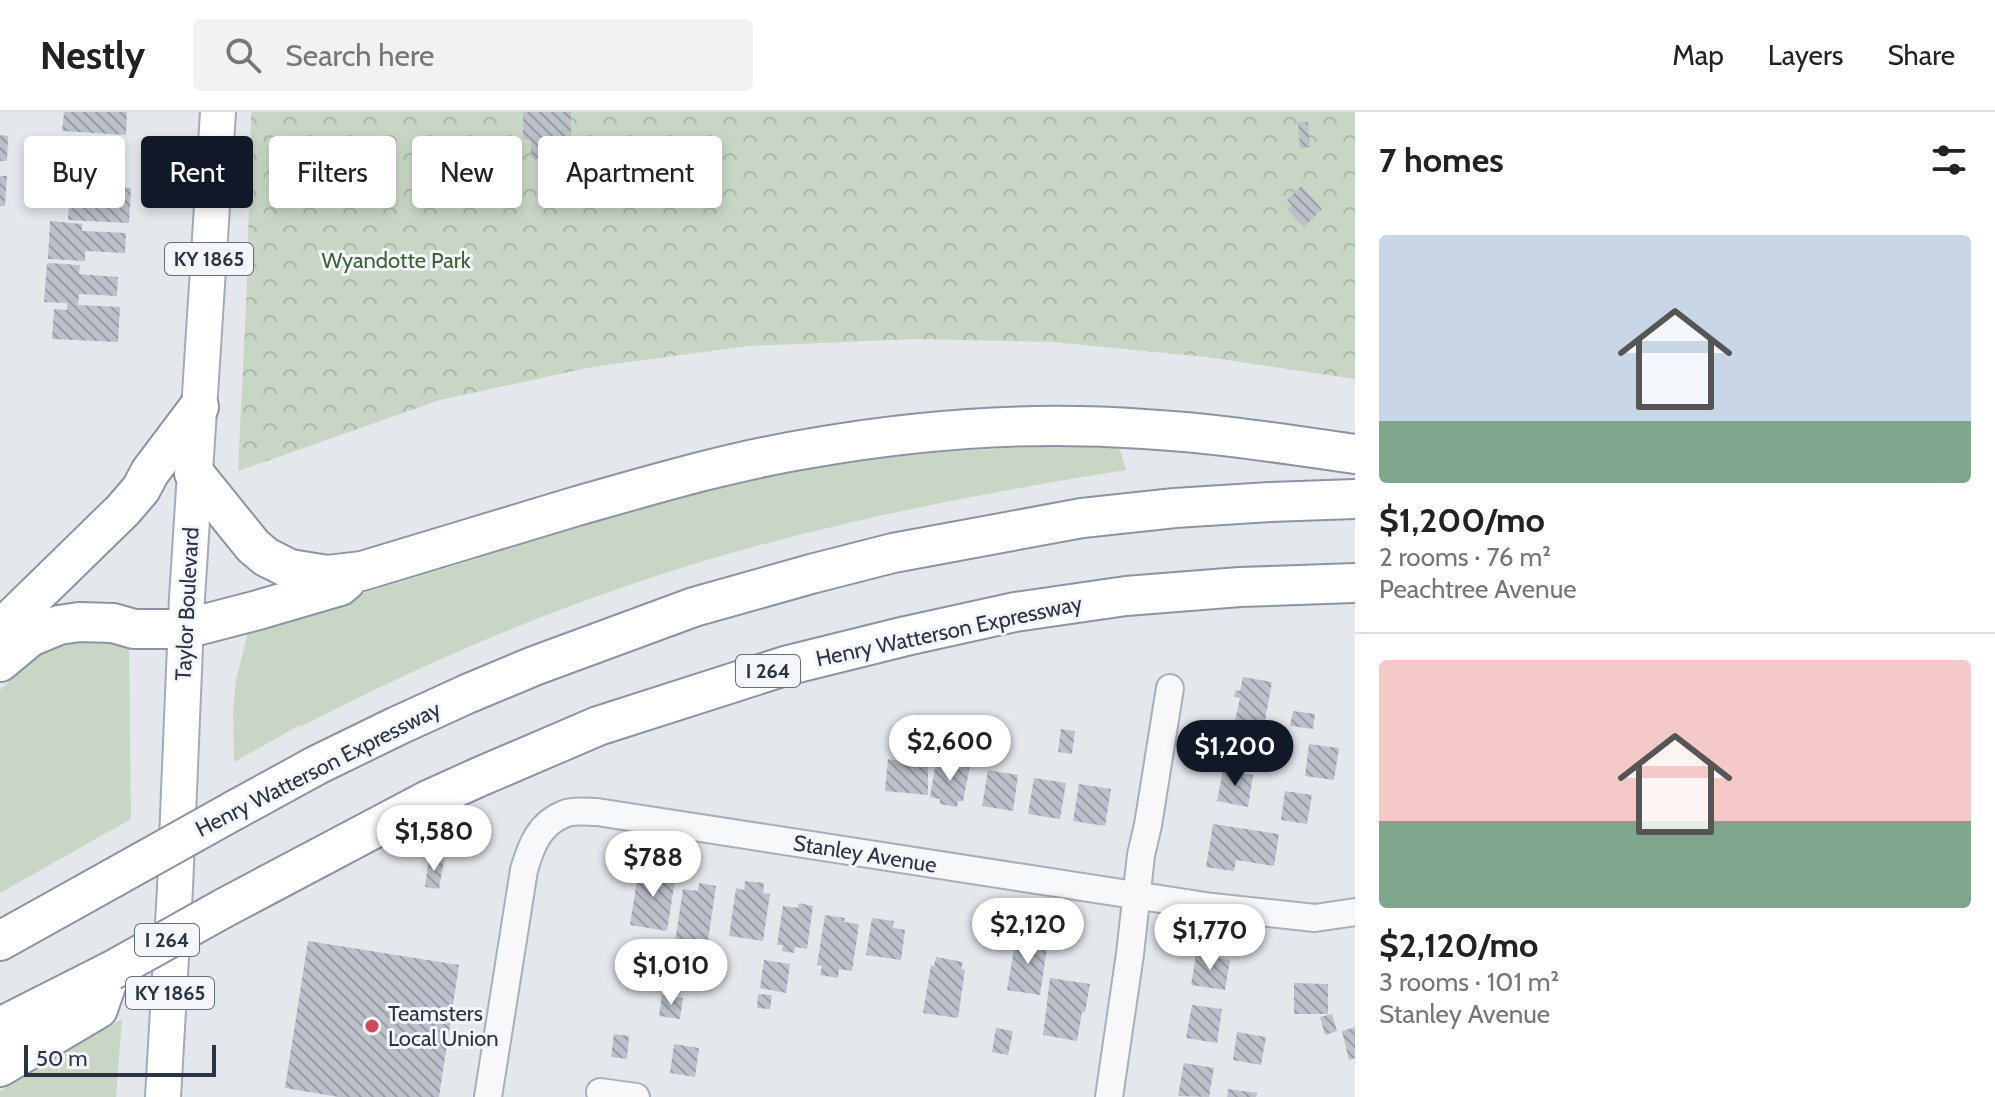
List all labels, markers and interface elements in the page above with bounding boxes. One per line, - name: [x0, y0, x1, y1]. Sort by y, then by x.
- search box: [193, 19, 753, 91]
- text: Nestly: [40, 32, 145, 79]
- icon: search: [221, 33, 265, 77]
- text: Search here: [285, 37, 434, 74]
- text: Map: [1672, 38, 1724, 72]
- text: Layers: [1768, 38, 1843, 72]
- text: Share: [1887, 38, 1955, 72]
- chip: Buy: [24, 136, 125, 208]
- chip: Rent: [141, 136, 253, 208]
- chip: Filters: [269, 136, 396, 208]
- chip: New: [412, 136, 522, 208]
- chip: Apartment: [538, 136, 722, 208]
- icon: filters: [1927, 138, 1971, 182]
- text: 7 homes: [1379, 139, 1504, 181]
- road number: KY 1865: [165, 243, 253, 275]
- park label: Wyandotte Park: [321, 247, 471, 274]
- icon: home: [1603, 287, 1747, 431]
- text: $1,200/mo: [1379, 499, 1545, 541]
- street label: Taylor Boulevard: [169, 526, 205, 682]
- text: 2 rooms · 76 m²: [1379, 541, 1551, 573]
- text: Peachtree Avenue: [1379, 573, 1577, 605]
- street label: Henry Watterson Expressway: [813, 590, 1085, 672]
- road number: I 264: [736, 655, 800, 687]
- street label: Henry Watterson Expressway: [191, 695, 445, 843]
- icon: home: [1603, 712, 1747, 856]
- pin: $2,600: [885, 715, 1015, 783]
- pin: $1,200: [1170, 720, 1300, 788]
- text: $2,600: [907, 725, 993, 757]
- text: $1,200: [1194, 730, 1276, 762]
- pin: $1,580: [369, 805, 499, 873]
- text: $1,580: [395, 815, 473, 847]
- street label: Stanley Avenue: [791, 829, 939, 879]
- pin: $788: [606, 831, 700, 899]
- text: $788: [623, 841, 683, 873]
- pin: $2,120: [963, 898, 1093, 966]
- pin: $1,770: [1145, 904, 1275, 972]
- text: $2,120: [990, 908, 1066, 940]
- text: $1,770: [1172, 914, 1248, 946]
- road number: I 264: [135, 924, 199, 956]
- text: $2,120/mo: [1379, 924, 1538, 966]
- pin: $1,010: [606, 939, 736, 1007]
- text: $1,010: [633, 949, 709, 981]
- text: 3 rooms · 101 m²: [1379, 966, 1559, 998]
- road number: KY 1865: [126, 977, 214, 1009]
- text: Stanley Avenue: [1379, 998, 1550, 1030]
- place label: Teamsters Local Union: [388, 1000, 499, 1052]
- marker: Teamsters Local Union: [363, 1017, 381, 1035]
- scale bar: [24, 1041, 216, 1077]
- text: 50 m: [36, 1045, 88, 1072]

